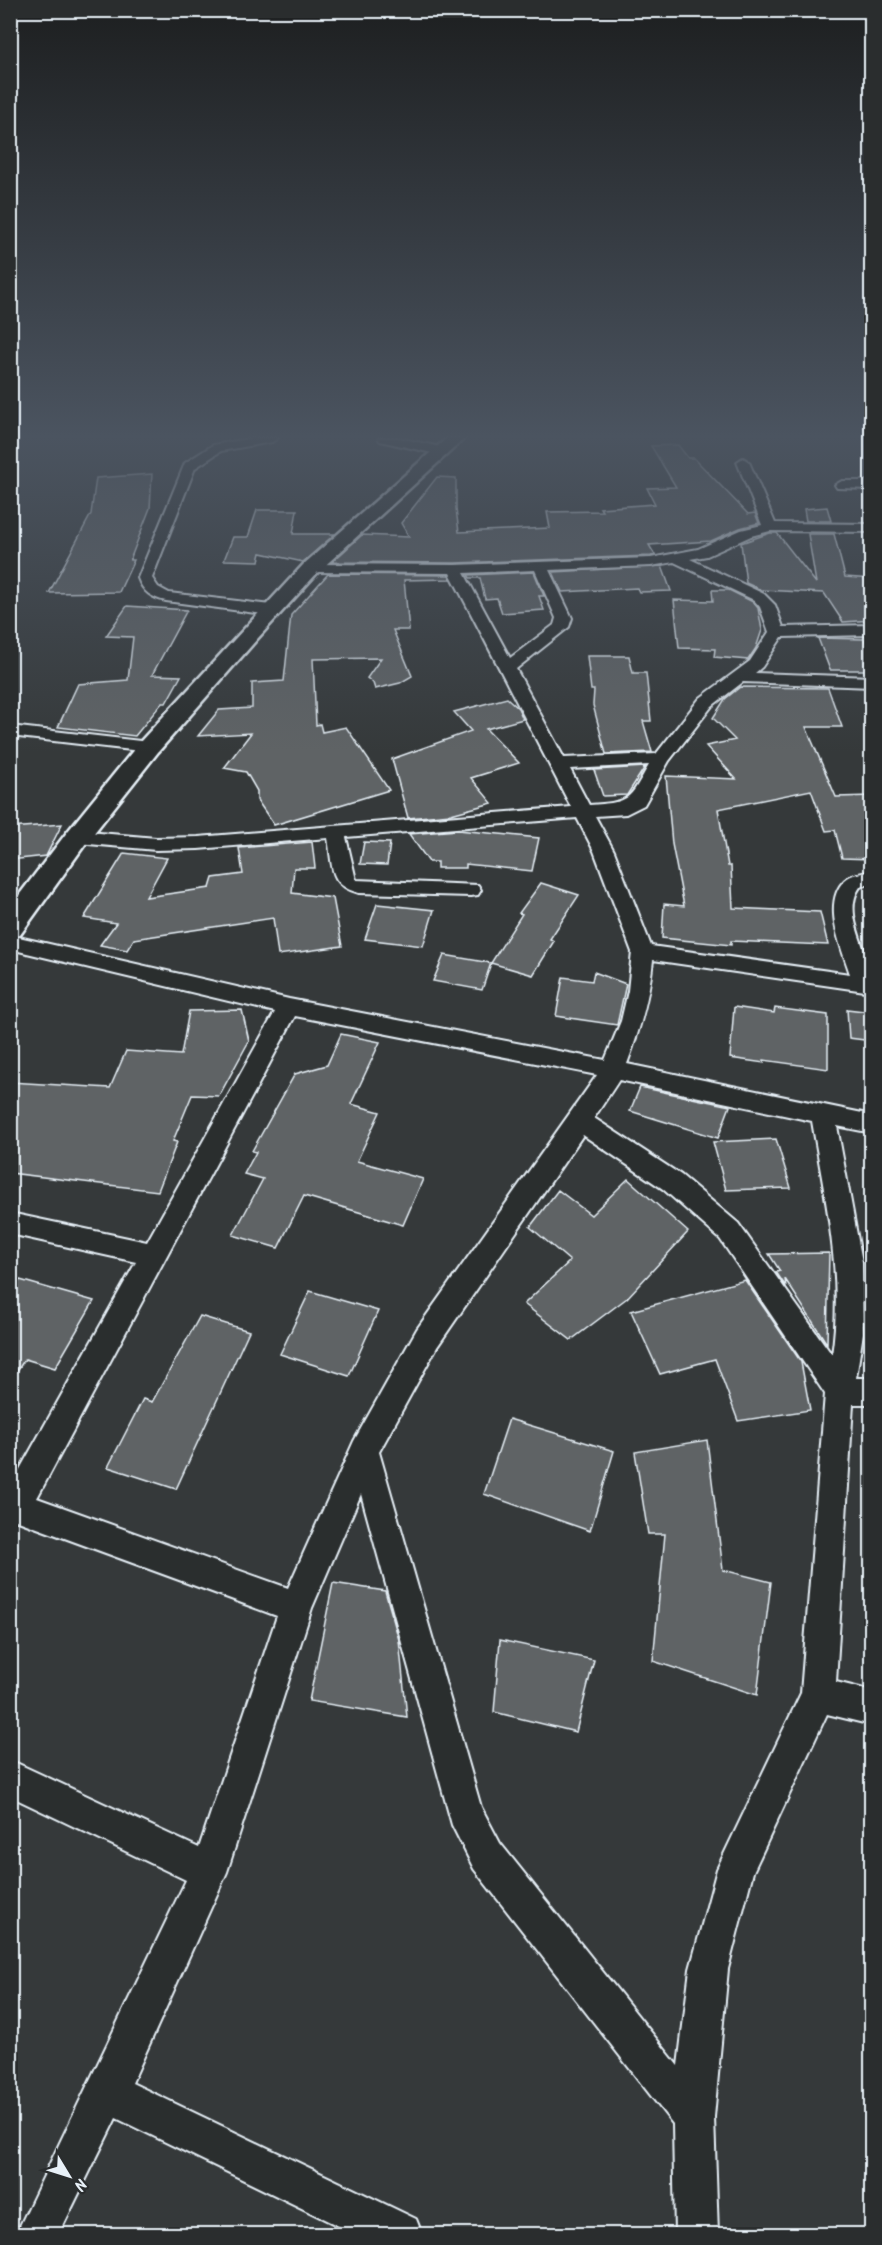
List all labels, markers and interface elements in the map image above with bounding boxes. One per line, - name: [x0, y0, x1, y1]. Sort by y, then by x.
- north arrow: [39, 2146, 99, 2206]
- text: N: [67, 2173, 93, 2196]

